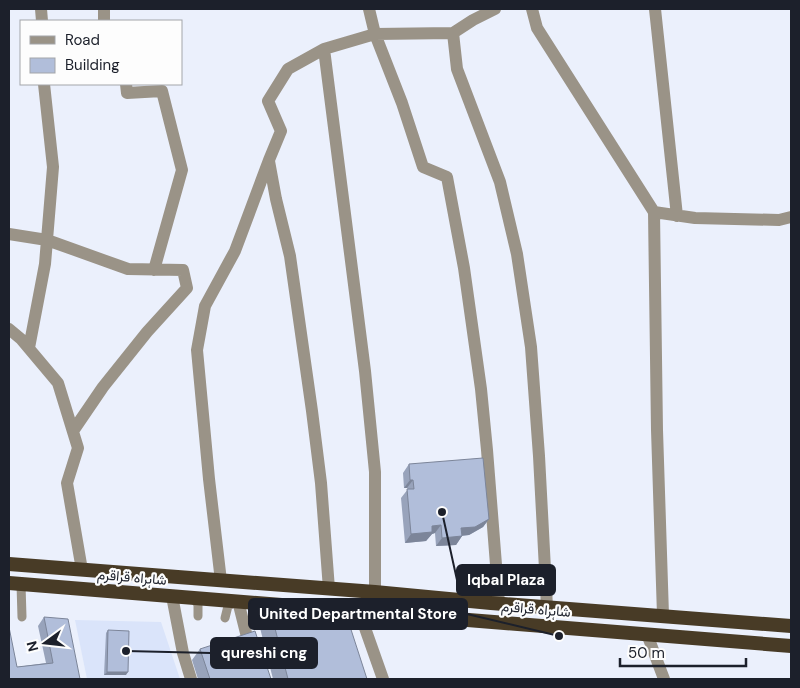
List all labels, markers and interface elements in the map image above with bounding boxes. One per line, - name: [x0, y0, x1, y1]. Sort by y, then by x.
- legend: [20, 20, 182, 85]
- text: Road: [65, 30, 100, 50]
- text: Building: [65, 55, 120, 75]
- street label: شاہراہ قراقرم: [96, 565, 168, 590]
- callout: Iqbal Plaza: [457, 565, 555, 595]
- text: Iqbal Plaza: [467, 570, 545, 590]
- street label: شاہراہ قراقرم: [500, 597, 572, 622]
- callout: United Departmental Store: [249, 599, 467, 629]
- text: United Departmental Store: [259, 604, 457, 624]
- north arrow: [20, 618, 70, 668]
- scale bar: [620, 636, 746, 668]
- callout: qureshi cng: [211, 638, 317, 668]
- text: N: [22, 639, 42, 654]
- text: qureshi cng: [221, 643, 307, 663]
- text: 50 m: [628, 643, 665, 663]

